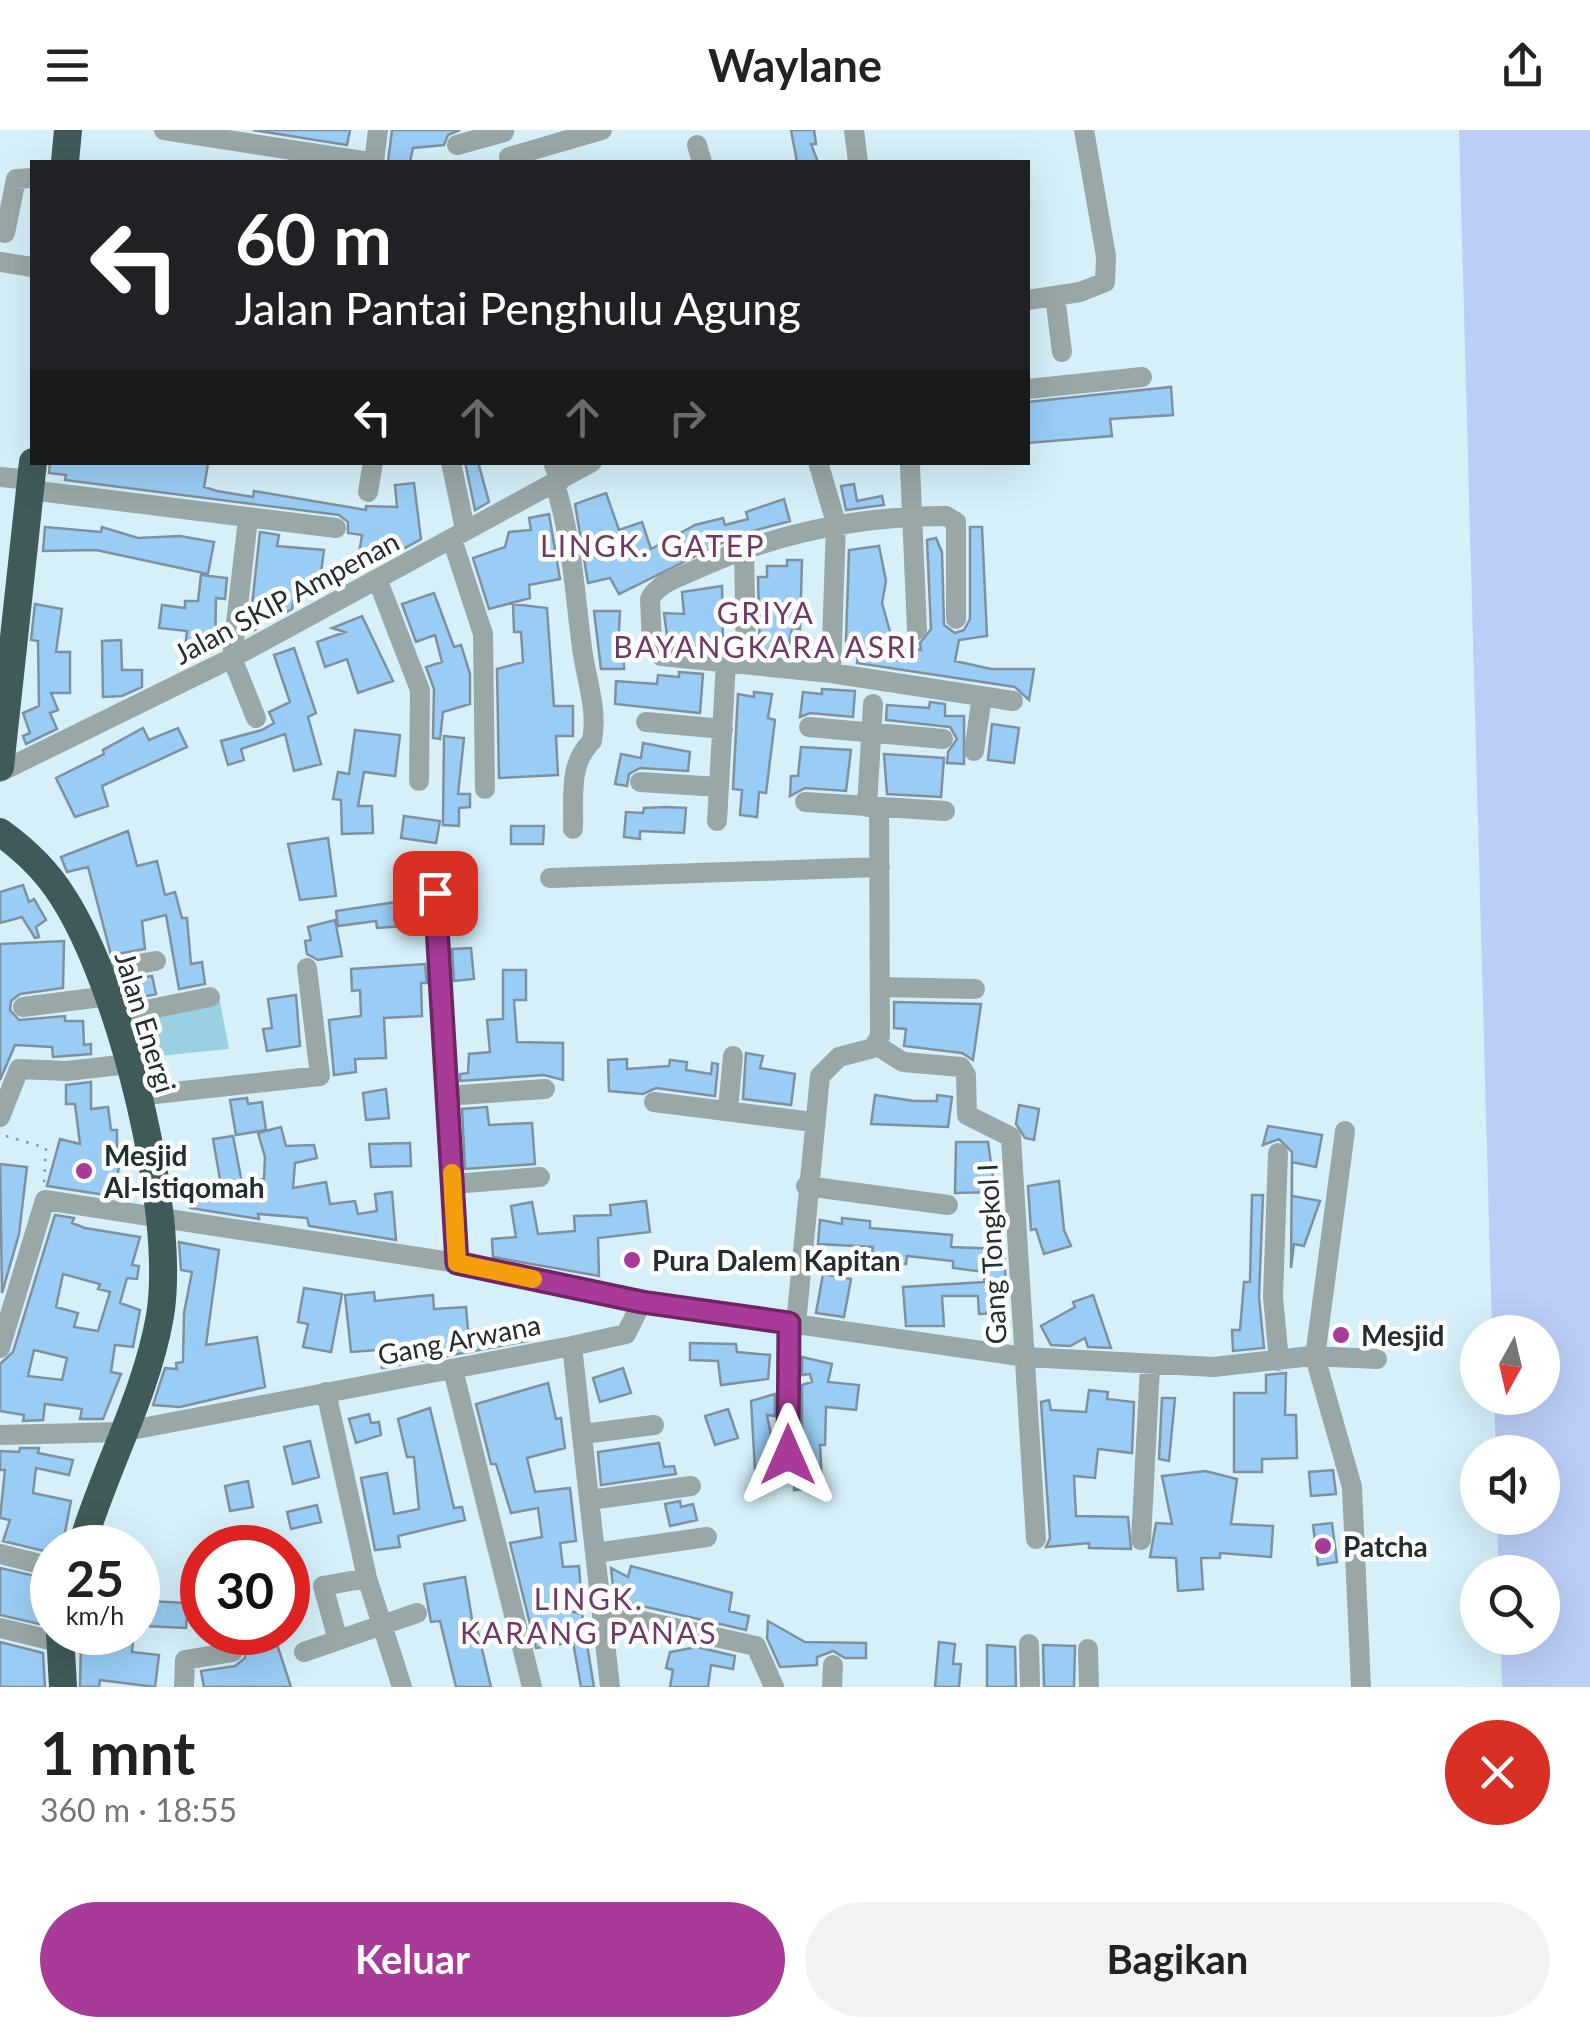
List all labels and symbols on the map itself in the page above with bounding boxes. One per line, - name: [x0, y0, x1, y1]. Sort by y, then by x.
- street label: Jalan SKIP Ampenan: [168, 523, 404, 671]
- district label: LINGK. GATEP: [540, 527, 766, 563]
- district label: GRIYA BAYANGKARA ASRI: [613, 594, 919, 664]
- pin: [393, 851, 478, 936]
- street label: Jalan Energi: [108, 947, 184, 1097]
- place label: Mesjid Al-Istiqomah: [103, 1138, 265, 1204]
- marker: Mesjid Al-Istiqomah: [73, 1160, 95, 1182]
- street label: Gang Tongkol I: [969, 1163, 1013, 1345]
- place label: Pura Dalem Kapitan: [652, 1243, 900, 1277]
- marker: Pura Dalem Kapitan: [621, 1249, 643, 1271]
- street label: Gang Arwana: [375, 1307, 543, 1371]
- north arrow: [1460, 1315, 1560, 1415]
- place label: Mesjid: [1361, 1318, 1444, 1352]
- marker: Mesjid: [1330, 1324, 1352, 1346]
- position arrow: [736, 1403, 840, 1507]
- speed limit sign: 30: [180, 1525, 310, 1655]
- place label: Patcha: [1343, 1529, 1428, 1563]
- marker: Patcha: [1312, 1535, 1334, 1557]
- district label: LINGK. KARANG PANAS: [460, 1580, 718, 1650]

